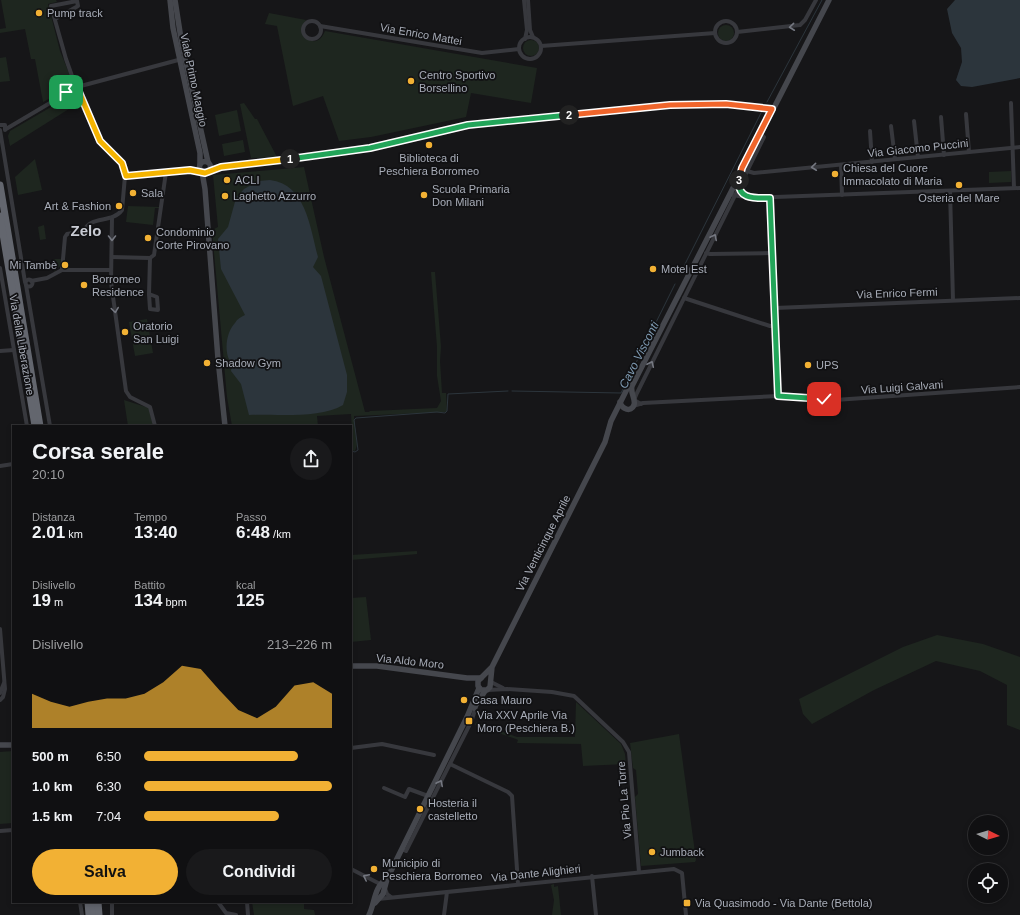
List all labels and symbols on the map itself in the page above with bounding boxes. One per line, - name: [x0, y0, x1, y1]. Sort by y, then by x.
- place label: Pump track: [47, 7, 103, 19]
- marker: Pump track: [34, 8, 44, 18]
- street label: Via Enrico Mattei: [379, 21, 463, 47]
- one-way arrow: [789, 22, 795, 31]
- street label: Viale Primo Maggio: [178, 32, 210, 128]
- place label: Centro Sportivo Borsellino: [419, 69, 495, 94]
- pin: [49, 75, 83, 109]
- marker: Centro Sportivo Borsellino: [406, 76, 416, 86]
- pin: 2: [559, 105, 579, 125]
- street label: Via Giacomo Puccini: [867, 137, 969, 159]
- marker: Biblioteca di Peschiera Borromeo: [424, 140, 434, 150]
- pin: 1: [280, 149, 300, 169]
- place label: Biblioteca di Peschiera Borromeo: [379, 152, 479, 177]
- place label: Chiesa del Cuore Immacolato di Maria: [843, 162, 943, 187]
- one-way arrow: [811, 163, 817, 172]
- marker: Chiesa del Cuore Immacolato di Maria: [830, 169, 840, 179]
- pin: 3: [729, 170, 749, 190]
- place label: ACLI: [235, 174, 259, 186]
- marker: ACLI: [222, 175, 232, 185]
- marker: Osteria del Mare: [954, 180, 964, 190]
- place label: Scuola Primaria Don Milani: [432, 183, 511, 208]
- place label: Sala: [141, 187, 164, 199]
- marker: Sala: [128, 188, 138, 198]
- place label: Laghetto Azzurro: [233, 190, 316, 202]
- marker: Scuola Primaria Don Milani: [419, 190, 429, 200]
- marker: Laghetto Azzurro: [220, 191, 230, 201]
- place label: Osteria del Mare: [918, 192, 1000, 204]
- place label: Art & Fashion: [44, 200, 111, 212]
- marker: Art & Fashion: [114, 201, 124, 211]
- district label: Zelo: [71, 222, 101, 239]
- place label: Condominio Corte Pirovano: [156, 226, 229, 251]
- marker: Condominio Corte Pirovano: [143, 233, 153, 243]
- one-way arrow: [709, 234, 717, 242]
- one-way arrow: [108, 235, 116, 241]
- place label: Mi Tambè: [10, 259, 57, 271]
- marker: Mi Tambè: [60, 260, 70, 270]
- place label: Motel Est: [661, 263, 707, 275]
- marker: Motel Est: [648, 264, 658, 274]
- place label: Borromeo Residence: [92, 273, 144, 298]
- marker: Borromeo Residence: [79, 280, 89, 290]
- street label: Via Enrico Fermi: [856, 286, 938, 300]
- street label: Via della Liberazione: [7, 294, 37, 396]
- one-way arrow: [110, 307, 119, 313]
- water label: Cavo Visconti: [616, 319, 662, 391]
- place label: Oratorio San Luigi: [133, 320, 179, 345]
- marker: Oratorio San Luigi: [120, 327, 130, 337]
- place label: Shadow Gym: [215, 357, 281, 369]
- marker: Shadow Gym: [202, 358, 212, 368]
- place label: UPS: [816, 359, 839, 371]
- marker: UPS: [803, 360, 813, 370]
- one-way arrow: [646, 361, 654, 369]
- street label: Via Luigi Galvani: [861, 378, 943, 396]
- pin: [807, 382, 841, 416]
- street label: Via Venticinque Aprile: [514, 493, 572, 593]
- street label: Via Aldo Moro: [375, 651, 445, 671]
- place label: Casa Mauro: [472, 694, 532, 706]
- marker: Casa Mauro: [459, 695, 469, 705]
- place label: Via XXV Aprile Via Moro (Peschiera B.): [477, 709, 575, 734]
- marker: Via XXV Aprile Via Moro (Peschiera B.): [464, 716, 474, 726]
- street label: Via Pio La Torre: [615, 761, 633, 839]
- one-way arrow: [435, 780, 443, 788]
- place label: Hosteria il castelletto: [428, 797, 478, 822]
- marker: Hosteria il castelletto: [415, 804, 425, 814]
- north arrow: [968, 815, 1008, 855]
- place label: Jumback: [660, 846, 705, 858]
- marker: Jumback: [647, 847, 657, 857]
- place label: Municipio di Peschiera Borromeo: [382, 857, 482, 882]
- street label: Via Dante Alighieri: [491, 862, 581, 884]
- marker: Municipio di Peschiera Borromeo: [369, 864, 379, 874]
- one-way arrow: [362, 874, 370, 882]
- place label: Via Quasimodo - Via Dante (Bettola): [695, 897, 873, 909]
- marker: Via Quasimodo - Via Dante (Bettola): [682, 898, 692, 908]

